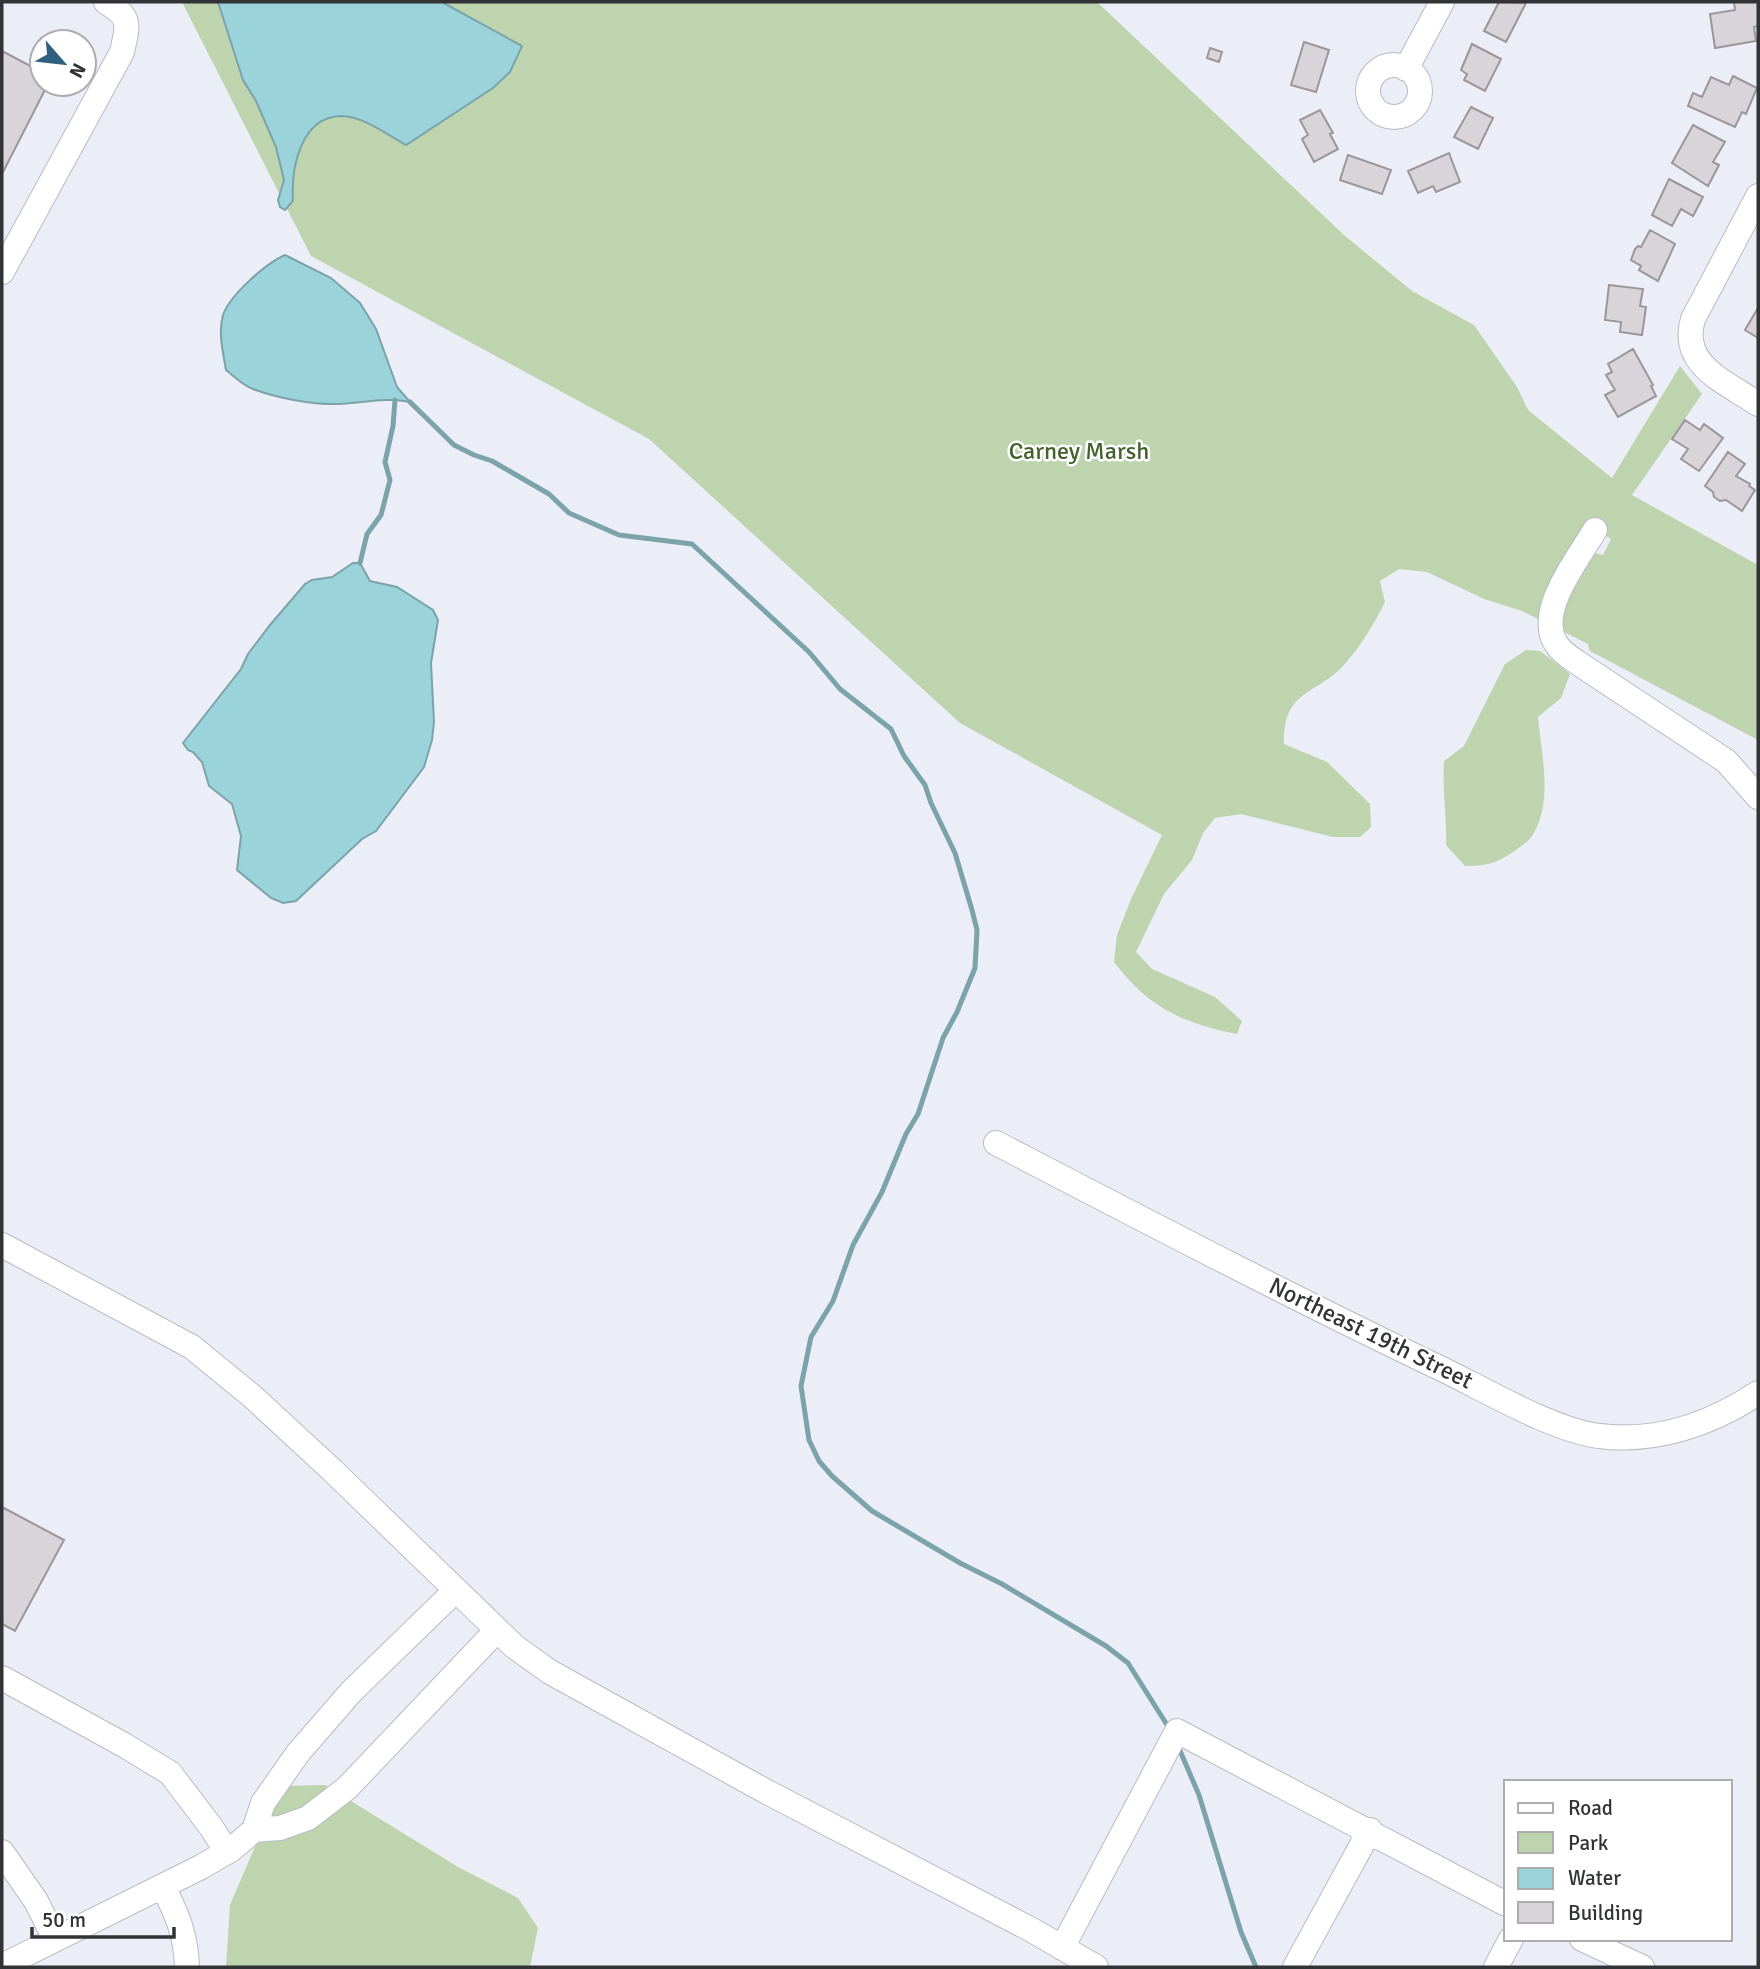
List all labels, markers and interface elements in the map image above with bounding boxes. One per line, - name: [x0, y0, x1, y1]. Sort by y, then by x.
- north arrow: [28, 28, 98, 98]
- text: N: [63, 59, 91, 82]
- park label: Carney Marsh: [1009, 436, 1149, 466]
- street label: Northeast 19th Street: [1264, 1271, 1478, 1395]
- legend: [1504, 1780, 1732, 1941]
- text: Road: [1568, 1795, 1613, 1821]
- text: Park: [1568, 1830, 1609, 1856]
- text: Water: [1568, 1865, 1621, 1891]
- scale bar: [32, 1896, 173, 1940]
- text: Building: [1568, 1900, 1643, 1926]
- text: 50 m: [42, 1907, 86, 1933]

